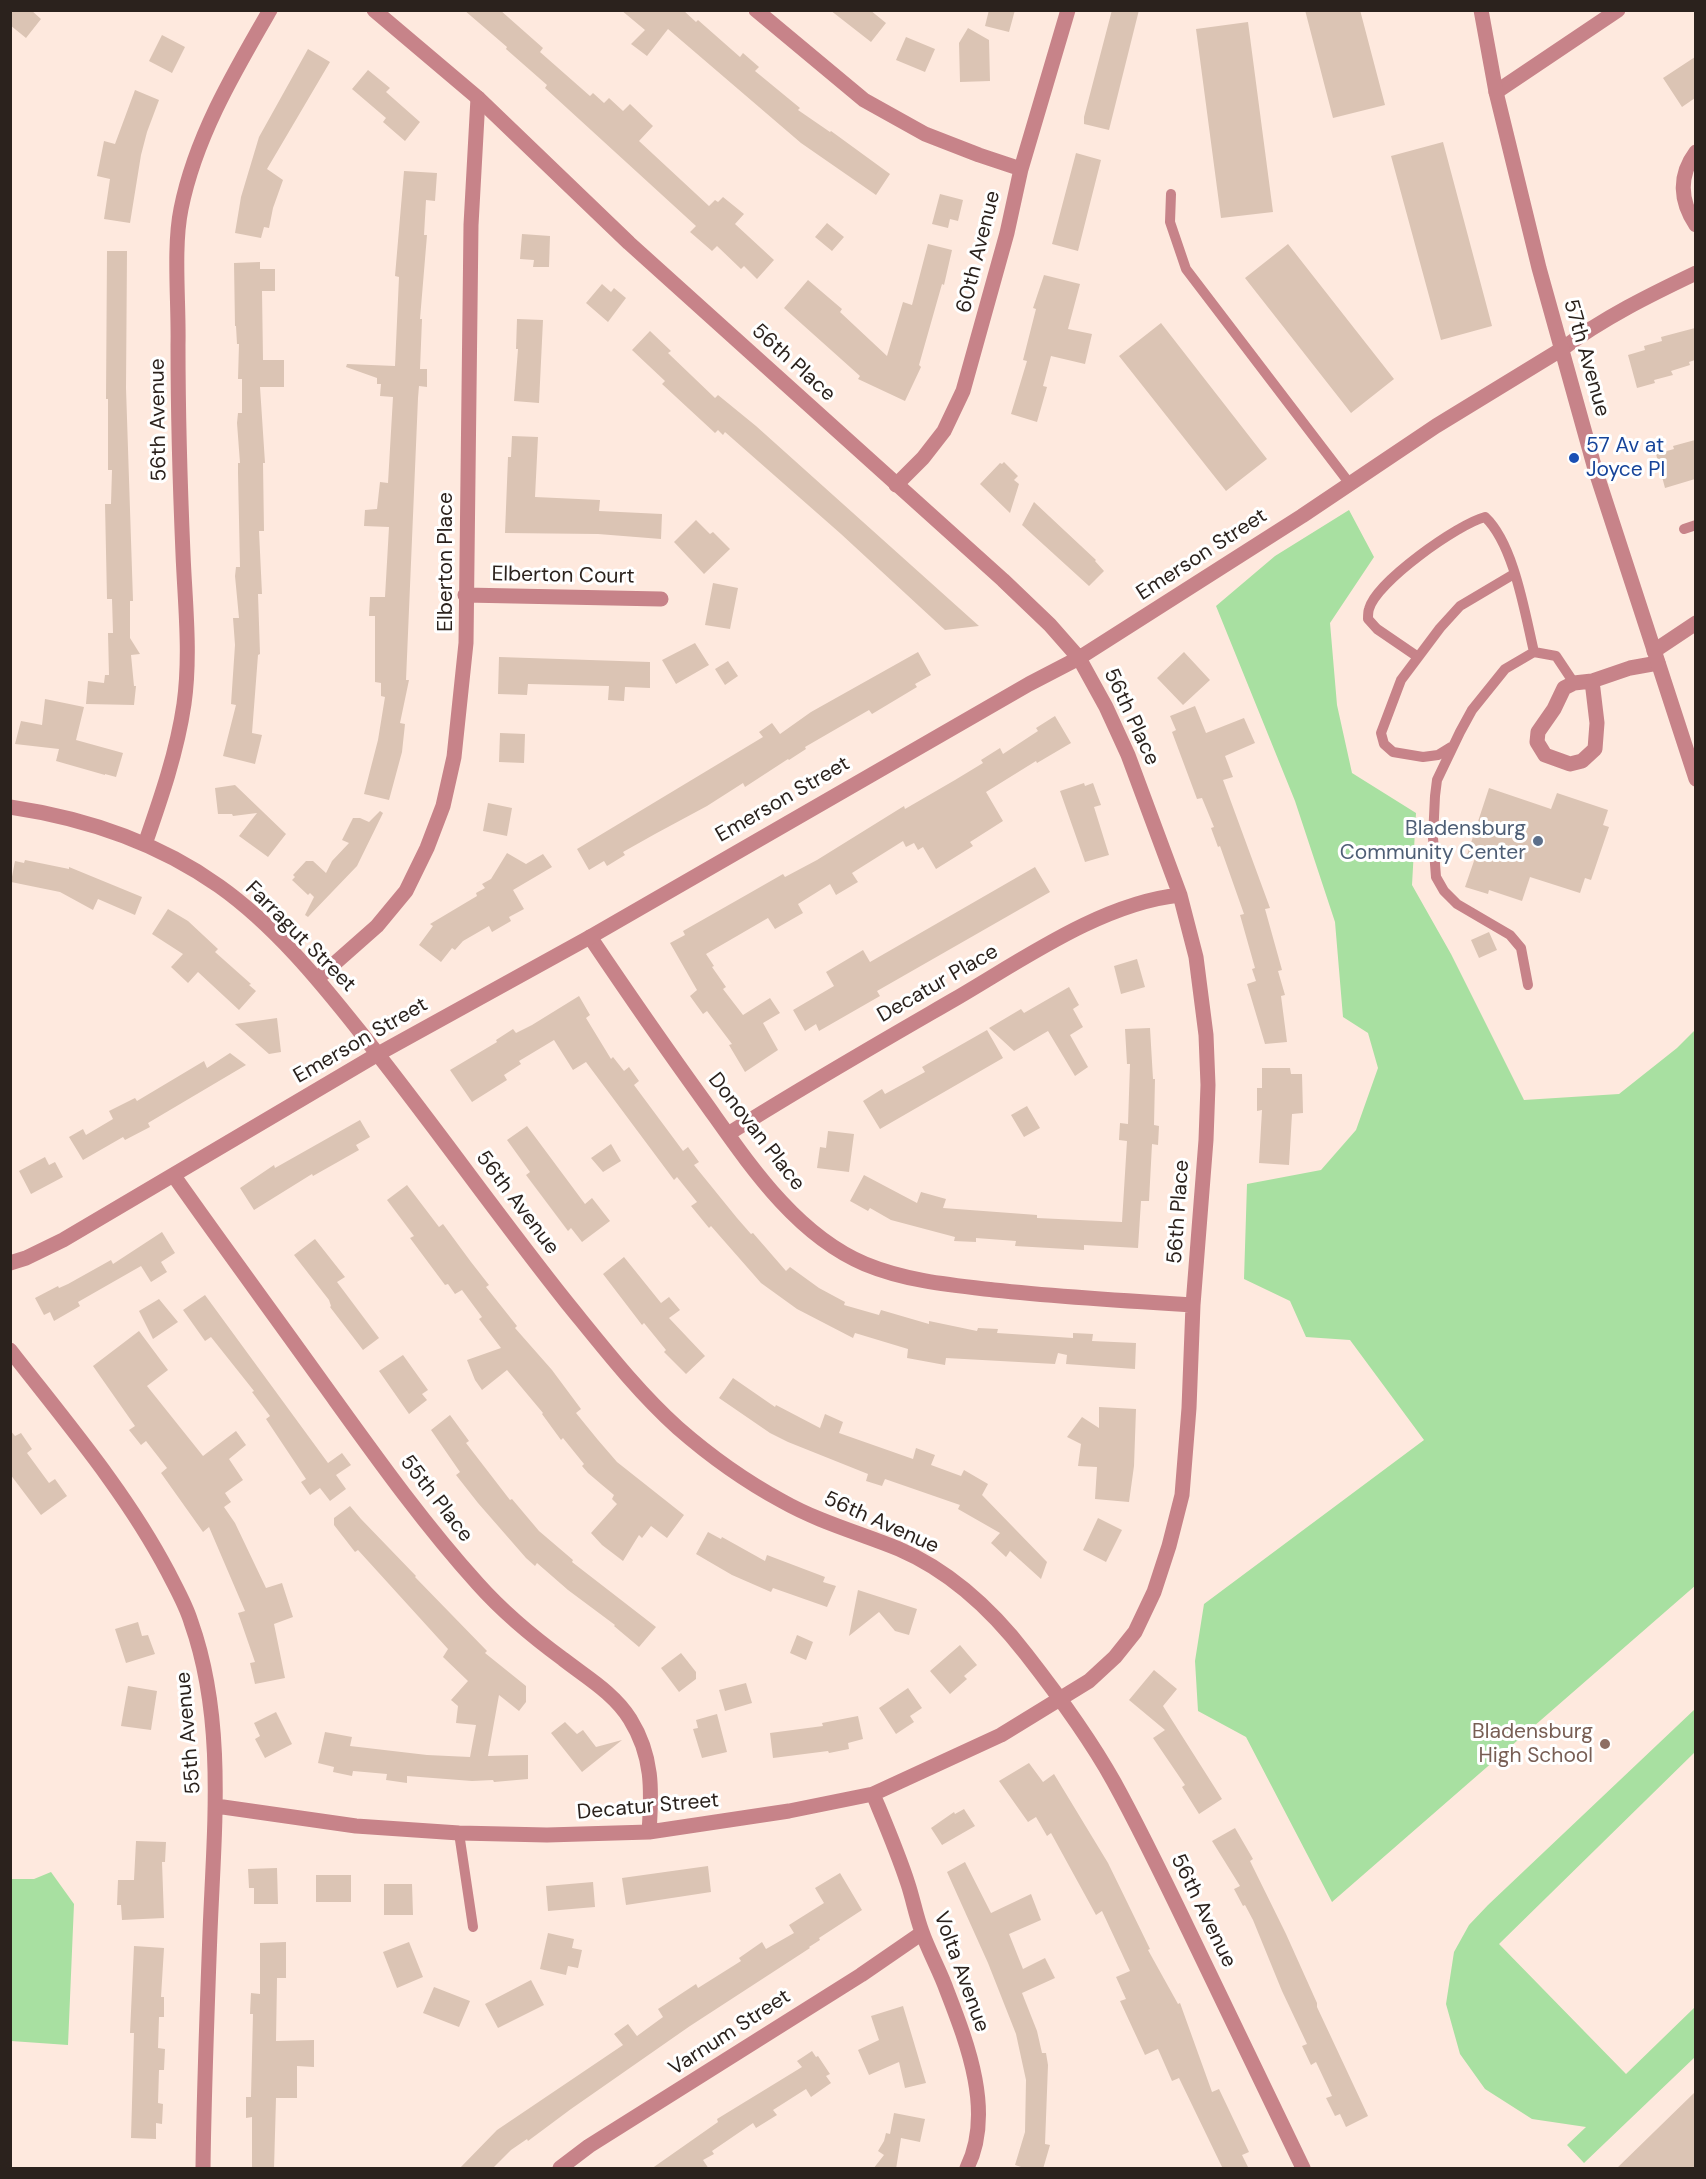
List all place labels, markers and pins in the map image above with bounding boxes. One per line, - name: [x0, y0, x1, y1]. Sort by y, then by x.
- place label: 57 Av at Joyce Pl: [1586, 433, 1665, 483]
- marker: 57 Av at Joyce Pl: [1567, 451, 1581, 465]
- place label: Bladensburg Community Center: [1340, 816, 1526, 866]
- marker: Bladensburg Community Center: [1531, 834, 1545, 848]
- place label: Bladensburg High School: [1472, 1719, 1593, 1769]
- marker: Bladensburg High School: [1598, 1737, 1612, 1751]

